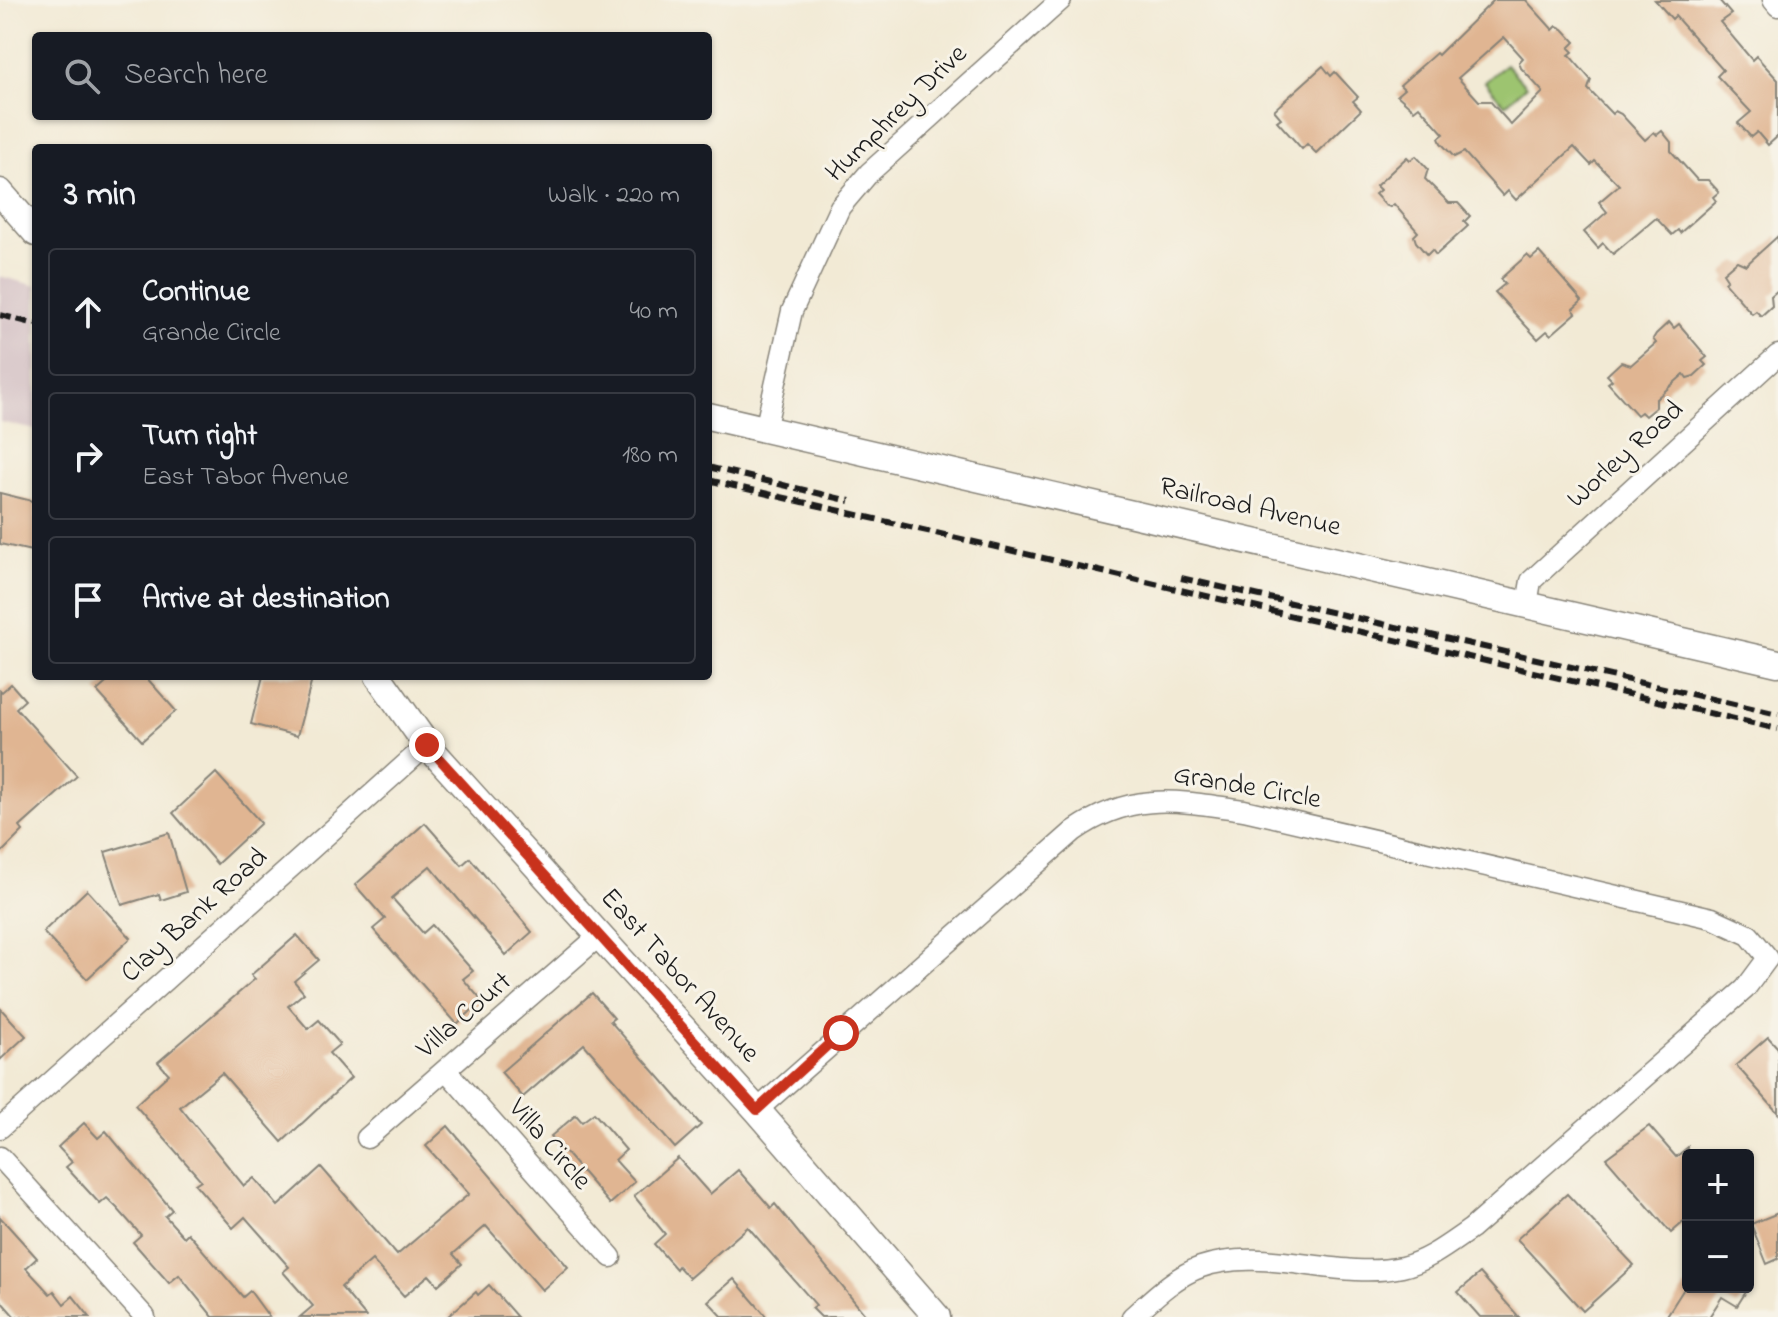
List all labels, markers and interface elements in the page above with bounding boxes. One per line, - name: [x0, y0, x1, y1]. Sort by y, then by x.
- search box: [32, 32, 712, 120]
- street label: Humphrey Drive: [817, 35, 978, 193]
- icon: search: [60, 54, 104, 98]
- text: Search here: [124, 54, 268, 98]
- text: 3 min: [64, 171, 136, 221]
- text: Walk · 220 m: [548, 177, 680, 215]
- text: Continue: [142, 271, 250, 315]
- icon: ahead: [66, 290, 110, 334]
- text: 40 m: [629, 293, 678, 331]
- text: Grande Circle: [142, 315, 281, 353]
- street label: Worley Road: [1558, 391, 1694, 519]
- text: Turn right: [142, 415, 257, 459]
- icon: right: [66, 434, 110, 478]
- text: 180 m: [622, 437, 678, 475]
- text: East Tabor Avenue: [142, 459, 349, 497]
- street label: Railroad Avenue: [1155, 467, 1345, 549]
- icon: arrive: [66, 578, 110, 622]
- text: Arrive at destination: [142, 578, 390, 622]
- route end: [409, 727, 445, 763]
- street label: Grande Circle: [1170, 755, 1324, 821]
- street label: Clay Bank Road: [112, 838, 278, 993]
- street label: East Tabor Avenue: [589, 880, 769, 1073]
- street label: Villa Court: [407, 963, 522, 1070]
- route start: [823, 1015, 859, 1051]
- street label: Villa Circle: [497, 1089, 601, 1200]
- map controls: [1682, 1149, 1754, 1293]
- button: +: [1682, 1149, 1754, 1221]
- button: −: [1682, 1221, 1754, 1293]

